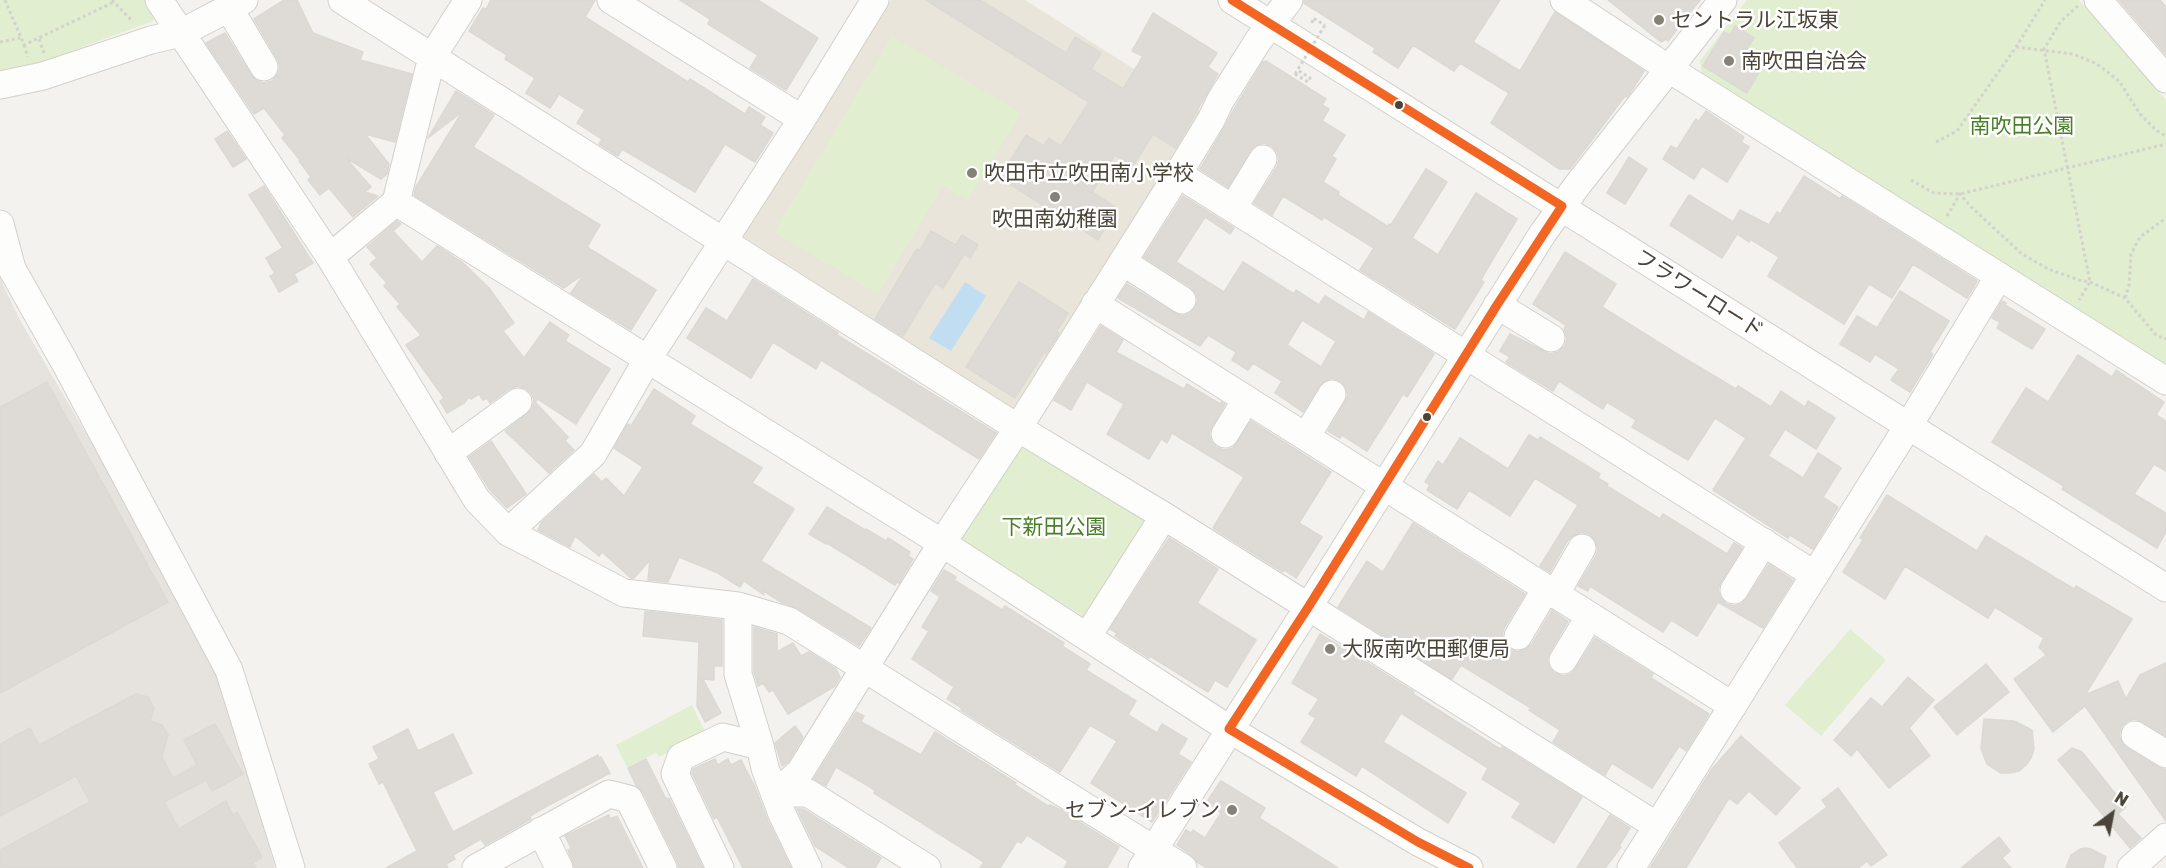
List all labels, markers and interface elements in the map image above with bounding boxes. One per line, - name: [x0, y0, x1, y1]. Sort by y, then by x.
- place label: セントラル江坂東: [1671, 7, 1839, 33]
- marker: セントラル江坂東: [1652, 13, 1666, 27]
- place label: 南吹田自治会: [1741, 48, 1867, 74]
- marker: 南吹田自治会: [1722, 54, 1736, 68]
- unlabelled marker: [1393, 99, 1405, 111]
- park label: 南吹田公園: [1970, 113, 2074, 139]
- place label: 吹田市立吹田南小学校: [984, 160, 1194, 186]
- marker: 吹田市立吹田南小学校: [965, 166, 979, 180]
- marker: 吹田南幼稚園: [1048, 190, 1062, 204]
- place label: 吹田南幼稚園: [992, 206, 1118, 232]
- street label: フラワーロード: [1630, 244, 1768, 344]
- unlabelled marker: [1421, 411, 1433, 423]
- park label: 下新田公園: [1002, 514, 1106, 540]
- place label: 大阪南吹田郵便局: [1342, 636, 1510, 662]
- marker: 大阪南吹田郵便局: [1323, 642, 1337, 656]
- north arrow: [2082, 784, 2142, 844]
- text: N: [2111, 787, 2132, 810]
- place label: セブン-イレブン: [1065, 797, 1220, 823]
- marker: セブン-イレブン: [1225, 803, 1239, 817]

